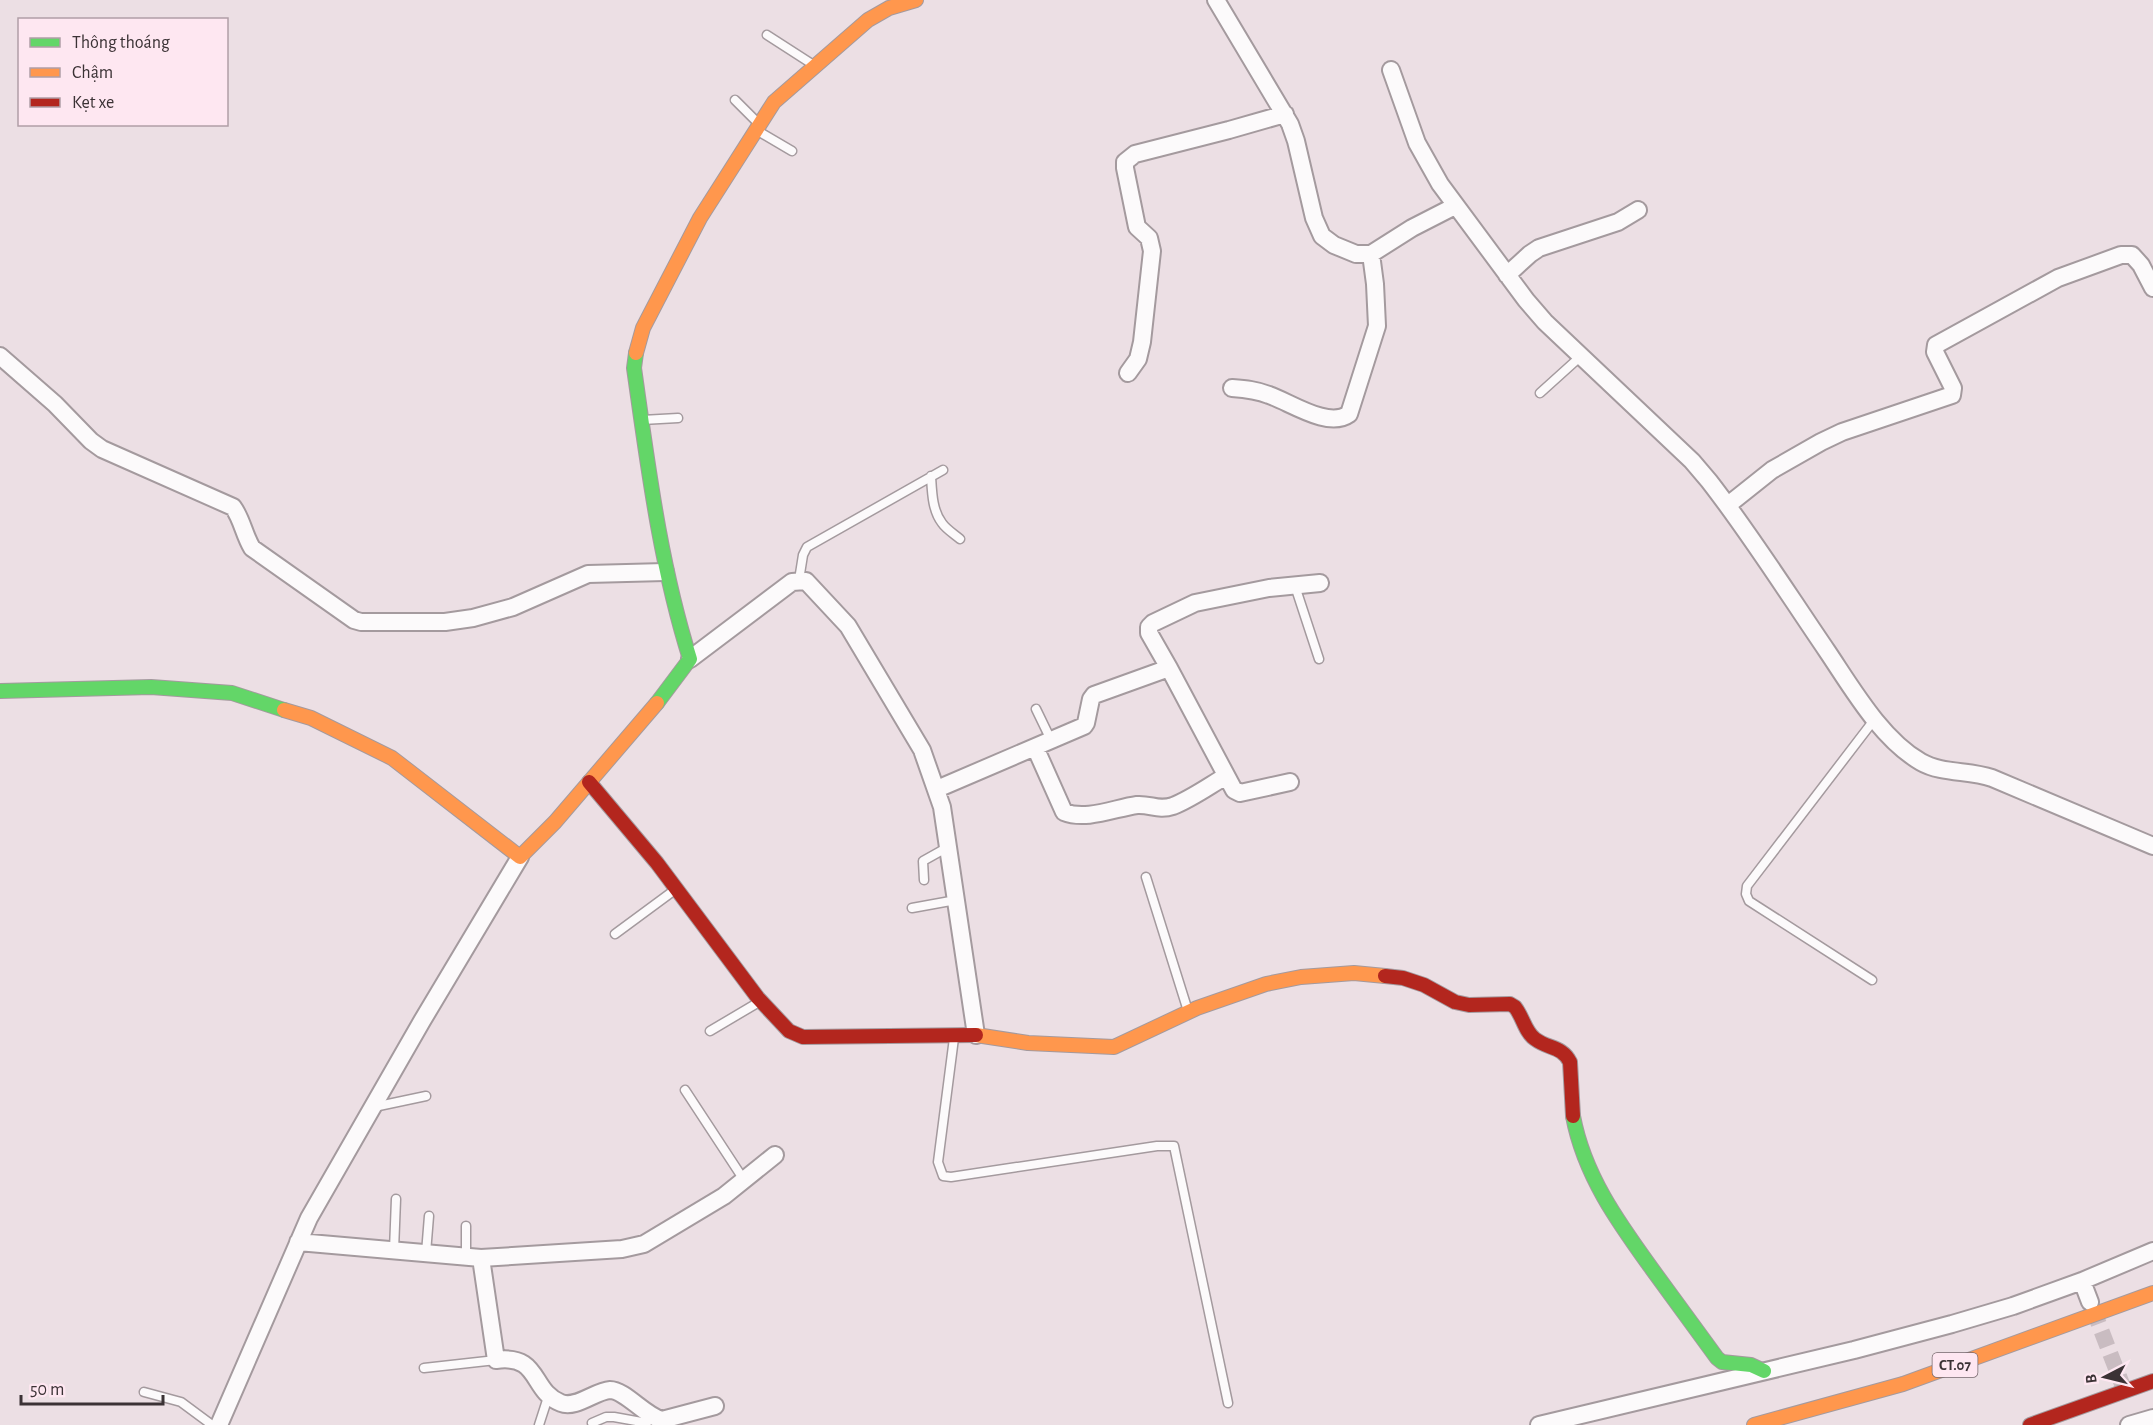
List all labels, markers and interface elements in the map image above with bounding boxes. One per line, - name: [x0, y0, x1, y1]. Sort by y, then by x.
- legend: [18, 18, 228, 126]
- text: Thông thoáng: [72, 34, 170, 52]
- text: Chậm: [72, 64, 113, 82]
- text: Kẹt xe: [72, 94, 114, 112]
- north arrow: [2075, 1347, 2135, 1407]
- road number: CT.07: [1932, 1353, 1978, 1377]
- scale bar: [21, 1368, 164, 1406]
- text: B: [2083, 1373, 2100, 1384]
- text: 50 m: [30, 1381, 64, 1399]

